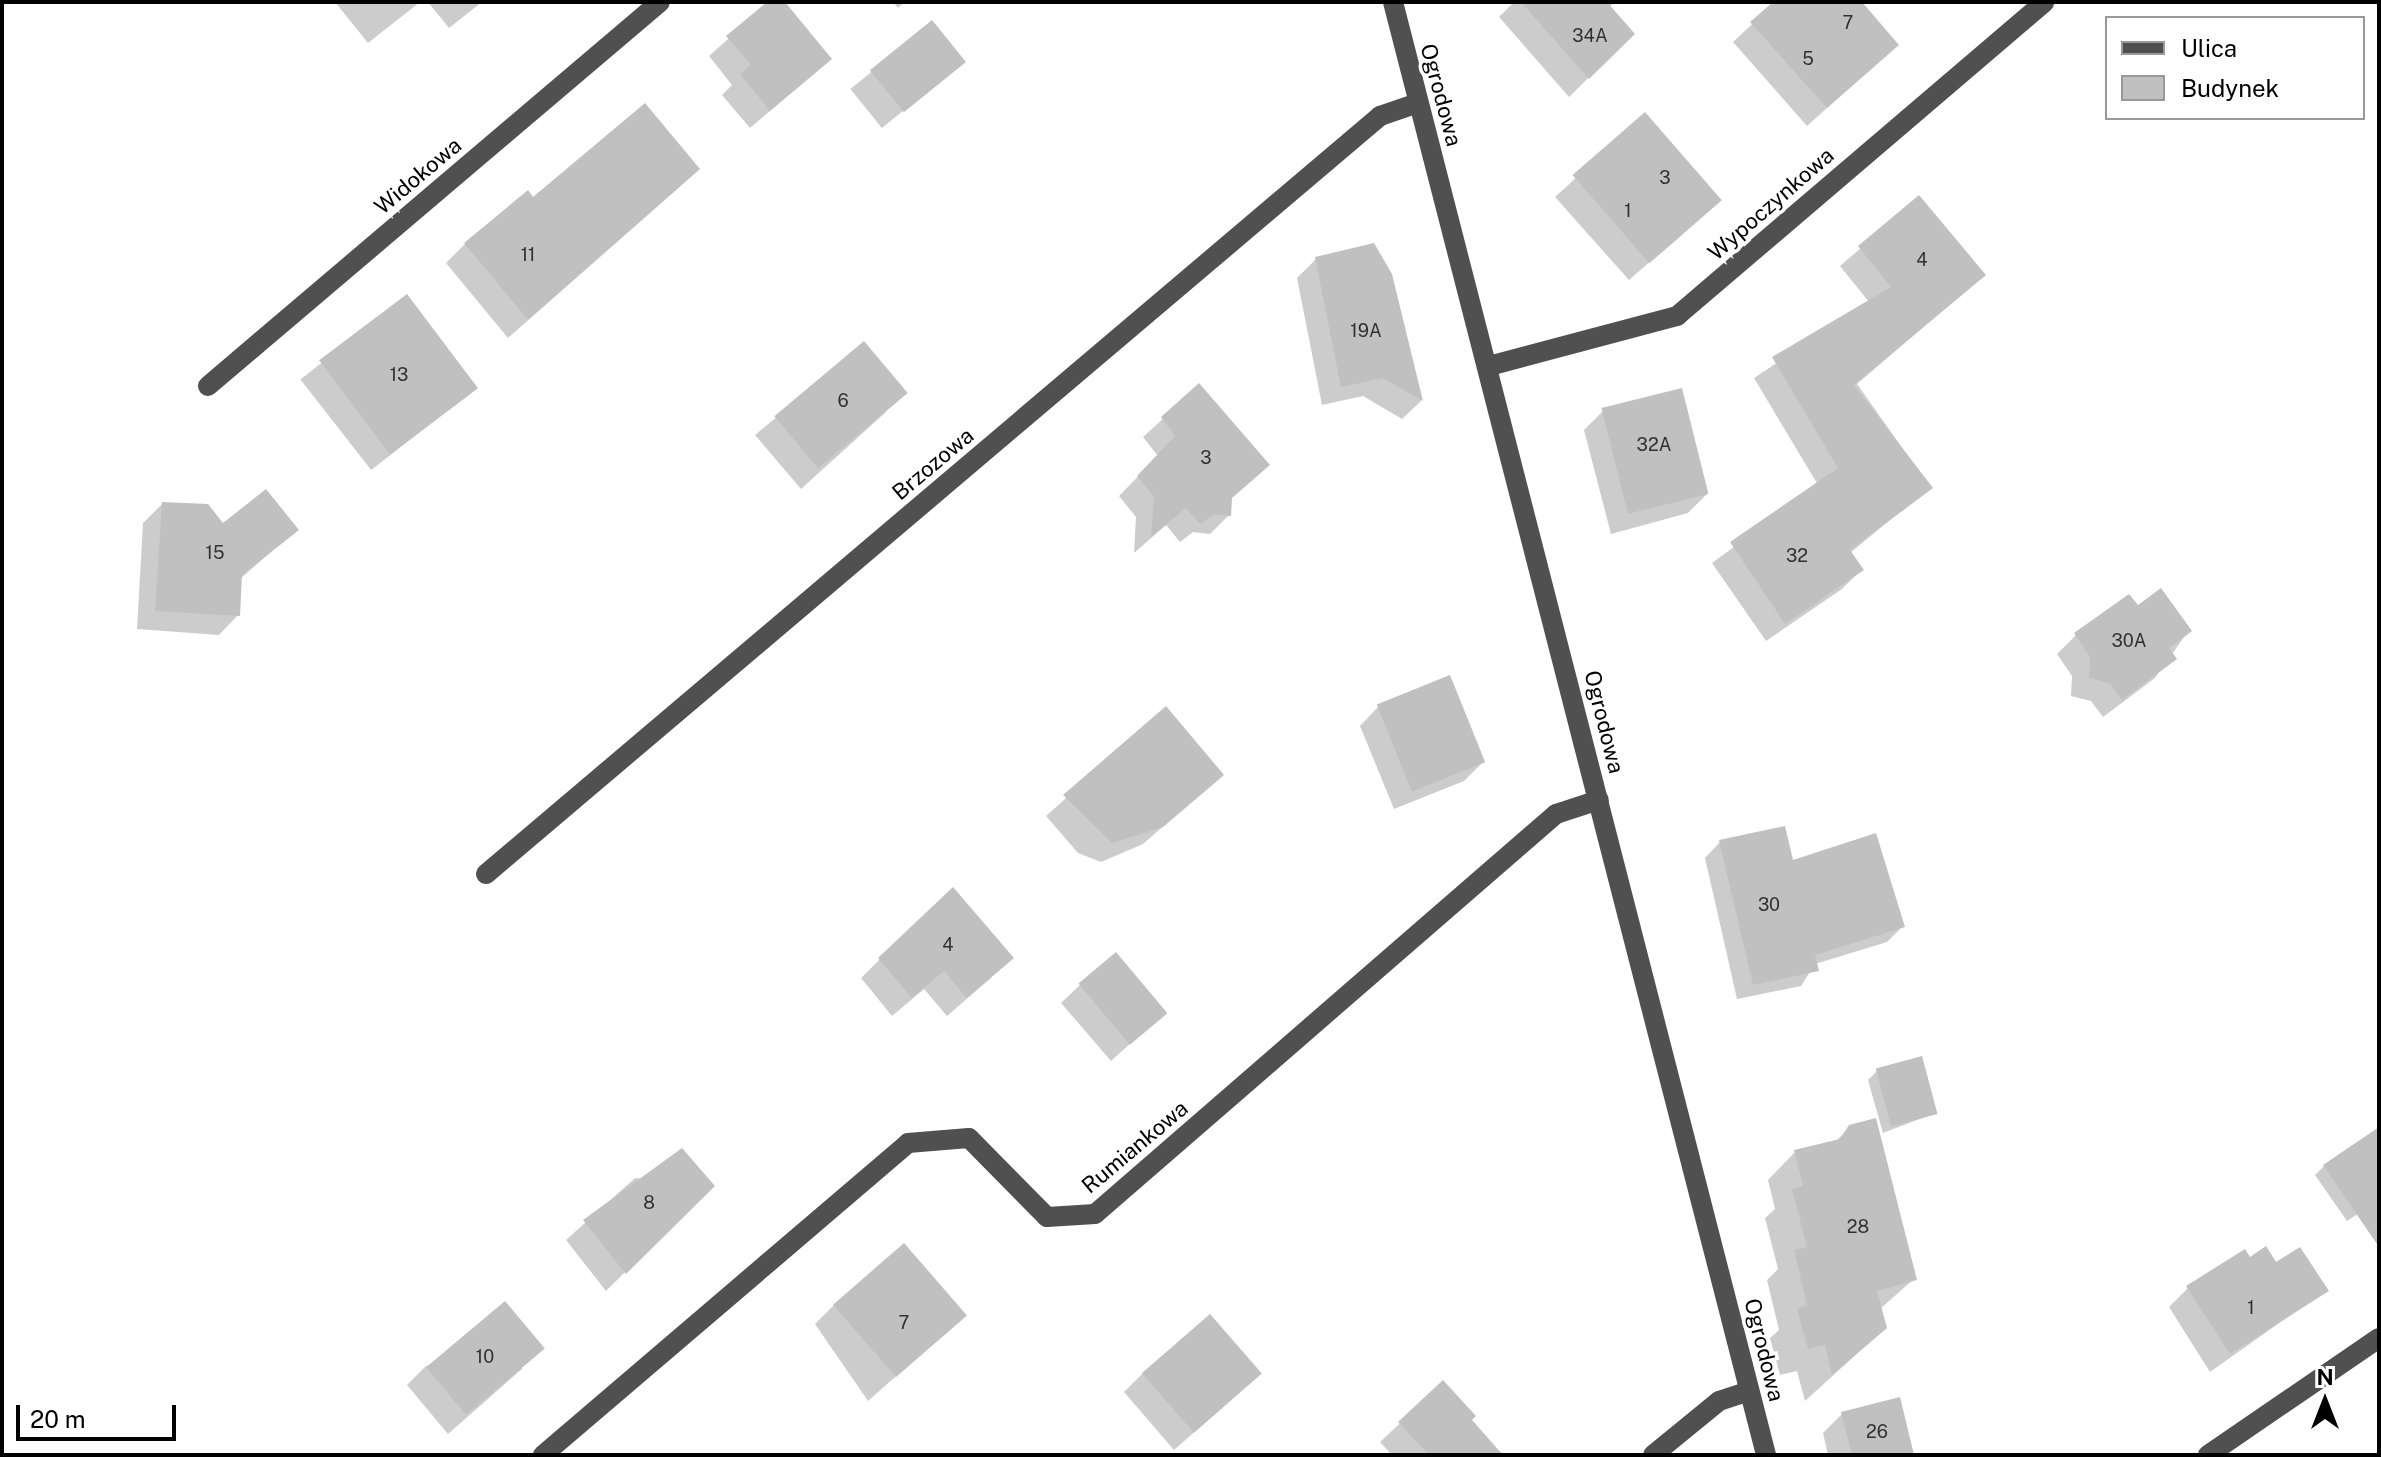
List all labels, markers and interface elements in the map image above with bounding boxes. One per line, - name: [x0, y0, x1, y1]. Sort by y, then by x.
- house number: 7: [1843, 12, 1853, 34]
- legend: [2105, 16, 2365, 120]
- house number: 34A: [1572, 25, 1608, 47]
- text: Ulica: [2181, 34, 2237, 62]
- street label: Ogrodowa: [1415, 41, 1467, 149]
- house number: 5: [1802, 48, 1814, 70]
- text: Budynek: [2181, 74, 2279, 102]
- street label: Widokowa: [369, 132, 467, 220]
- street label: Wypoczynkowa: [1703, 142, 1839, 266]
- house number: 3: [1659, 167, 1671, 189]
- house number: 1: [1624, 200, 1632, 222]
- house number: 11: [521, 244, 535, 266]
- house number: 4: [1916, 249, 1928, 271]
- house number: 19A: [1350, 320, 1382, 342]
- house number: 13: [390, 364, 408, 386]
- house number: 6: [837, 390, 849, 412]
- street label: Brzozowa: [887, 422, 979, 506]
- house number: 32A: [1637, 434, 1671, 456]
- house number: 3: [1200, 447, 1212, 469]
- house number: 15: [206, 542, 224, 564]
- house number: 32: [1786, 545, 1808, 567]
- house number: 30A: [2111, 630, 2147, 652]
- street label: Ogrodowa: [1578, 668, 1630, 776]
- house number: 30: [1758, 894, 1780, 916]
- house number: 4: [942, 934, 954, 956]
- street label: Rumiankowa: [1077, 1095, 1193, 1199]
- house number: 8: [643, 1192, 655, 1214]
- house number: 28: [1847, 1216, 1869, 1238]
- street label: Ogrodowa: [1738, 1296, 1790, 1404]
- house number: 1: [2247, 1297, 2255, 1319]
- house number: 7: [899, 1312, 909, 1334]
- house number: 10: [476, 1346, 494, 1368]
- north arrow: [2285, 1361, 2365, 1441]
- text: N: [2316, 1364, 2334, 1390]
- scale bar: [20, 1389, 180, 1439]
- text: 20 m: [30, 1405, 86, 1433]
- house number: 26: [1866, 1421, 1888, 1443]

